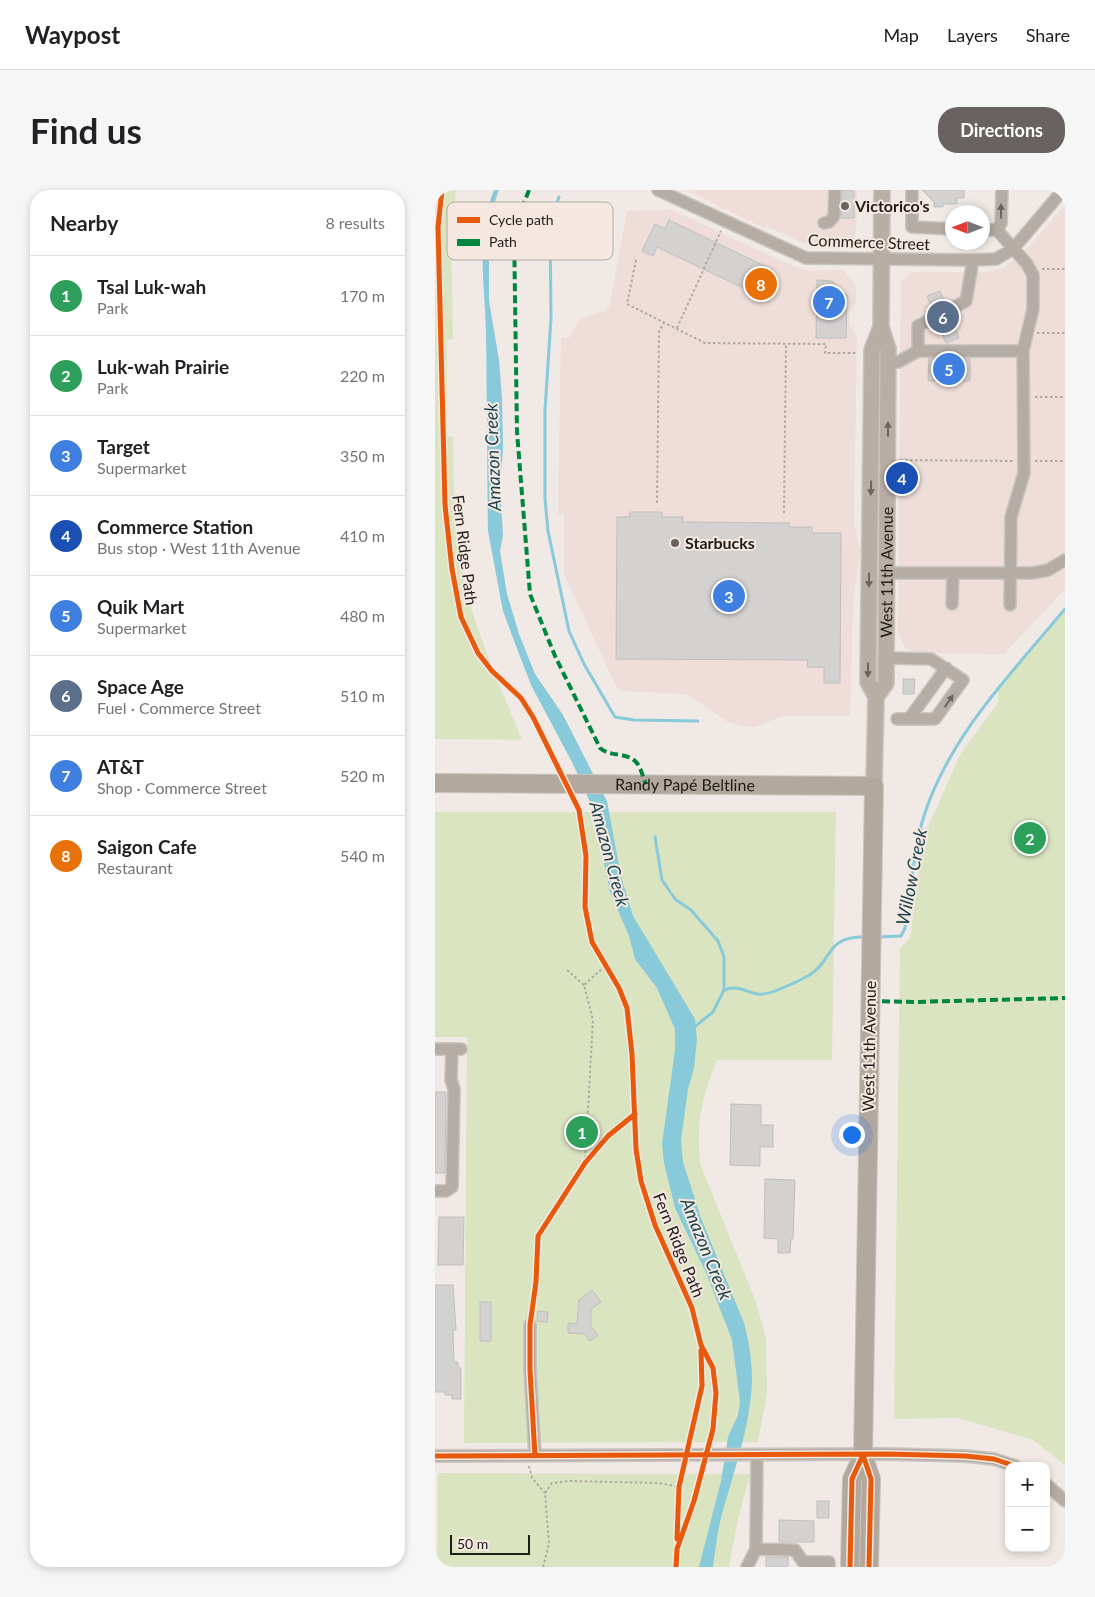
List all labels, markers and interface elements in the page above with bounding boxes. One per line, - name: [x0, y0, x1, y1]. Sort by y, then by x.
- text: Waypost: [25, 20, 120, 49]
- text: Map: [883, 24, 919, 46]
- text: Layers: [947, 24, 998, 46]
- text: Share: [1026, 24, 1070, 46]
- button: Directions: [938, 107, 1065, 153]
- text: Find us: [30, 109, 142, 151]
- place label: Victorico's: [854, 196, 930, 215]
- marker: Victorico's: [839, 200, 851, 212]
- legend: [447, 202, 613, 260]
- one-way arrow: [997, 202, 1005, 218]
- north arrow: [945, 205, 990, 250]
- text: Nearby: [50, 210, 118, 235]
- text: Cycle path: [489, 211, 554, 228]
- text: 8 results: [325, 213, 385, 232]
- street label: Commerce Street: [808, 230, 931, 253]
- text: Path: [489, 233, 517, 250]
- pin: 8: [745, 265, 777, 303]
- text: Tsal Luk-wah: [97, 275, 206, 298]
- pin: 7: [813, 283, 845, 321]
- text: 1: [61, 286, 71, 305]
- text: 170 m: [340, 286, 385, 305]
- text: Park: [97, 298, 128, 317]
- pin: 6: [927, 298, 959, 336]
- pin: 5: [933, 350, 965, 388]
- text: Luk-wah Prairie: [97, 355, 229, 378]
- text: 2: [61, 366, 71, 385]
- text: 220 m: [340, 366, 385, 385]
- text: Park: [97, 378, 128, 397]
- water label: Amazon Creek: [479, 402, 505, 512]
- one-way arrow: [884, 421, 892, 437]
- text: Target: [97, 435, 150, 458]
- text: 3: [61, 446, 71, 465]
- text: 350 m: [340, 446, 385, 465]
- text: Supermarket: [97, 458, 186, 477]
- pin: 4: [886, 459, 918, 497]
- one-way arrow: [867, 480, 875, 496]
- street label: Fern Ridge Path: [449, 494, 482, 606]
- street label: West 11th Avenue: [876, 507, 896, 638]
- text: Commerce Station: [97, 515, 253, 538]
- text: 4: [61, 526, 71, 545]
- text: 410 m: [340, 526, 385, 545]
- place label: Starbucks: [685, 533, 755, 552]
- marker: Starbucks: [669, 537, 681, 549]
- text: Bus stop · West 11th Avenue: [97, 538, 301, 557]
- one-way arrow: [865, 572, 873, 588]
- pin: 3: [713, 577, 745, 615]
- text: Quik Mart: [97, 595, 184, 618]
- text: 5: [61, 606, 71, 625]
- text: 480 m: [340, 606, 385, 625]
- text: Supermarket: [97, 618, 186, 637]
- one-way arrow: [864, 662, 872, 678]
- text: Space Age: [97, 675, 184, 698]
- text: 6: [61, 686, 71, 705]
- text: 510 m: [340, 686, 385, 705]
- one-way arrow: [944, 694, 954, 708]
- text: Fuel · Commerce Street: [97, 698, 261, 717]
- text: AT&T: [97, 755, 144, 778]
- text: 7: [61, 766, 71, 785]
- text: 520 m: [340, 766, 385, 785]
- street label: Randy Papé Beltline: [615, 774, 755, 794]
- text: Shop · Commerce Street: [97, 778, 267, 797]
- water label: Amazon Creek: [585, 798, 635, 909]
- pin: 2: [1014, 819, 1046, 857]
- water label: Willow Creek: [891, 826, 931, 927]
- text: Saigon Cafe: [97, 835, 197, 858]
- text: 8: [61, 846, 71, 865]
- text: 540 m: [340, 846, 385, 865]
- text: Restaurant: [97, 858, 173, 877]
- street label: West 11th Avenue: [858, 981, 879, 1111]
- pin: 1: [566, 1113, 598, 1151]
- your location: [839, 1122, 865, 1148]
- street label: Fern Ridge Path: [650, 1190, 709, 1300]
- water label: Amazon Creek: [676, 1194, 738, 1303]
- map controls: [1005, 1462, 1050, 1552]
- button: +: [1005, 1462, 1050, 1507]
- button: −: [1005, 1507, 1050, 1552]
- scale bar: [450, 1532, 530, 1555]
- text: 50 m: [457, 1535, 488, 1552]

